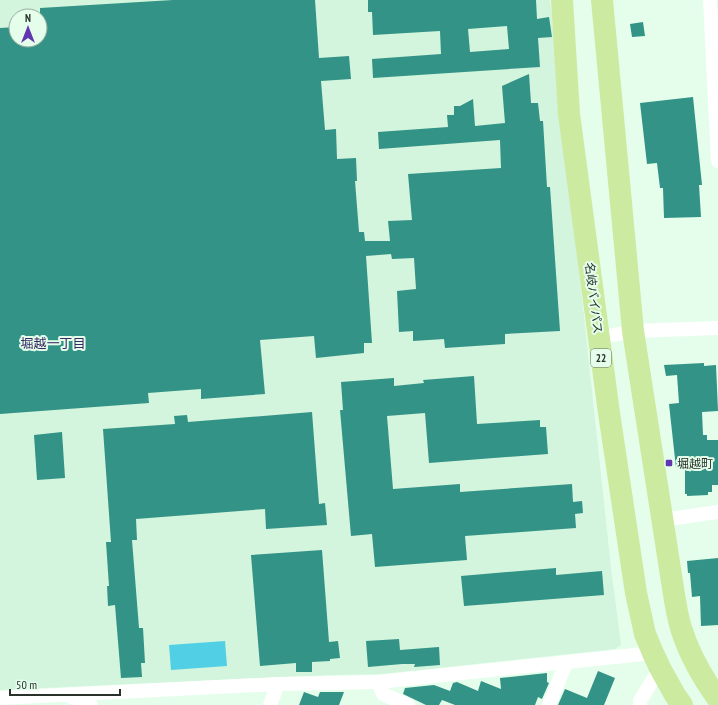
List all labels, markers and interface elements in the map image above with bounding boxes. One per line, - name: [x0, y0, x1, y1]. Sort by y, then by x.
- north arrow: [8, 8, 48, 48]
- text: N: [25, 11, 31, 25]
- street label: 名岐バイパス: [582, 261, 606, 335]
- district label: 堀越一丁目: [20, 335, 86, 352]
- road number: 22: [591, 349, 611, 367]
- place label: 堀越町: [677, 456, 713, 471]
- marker: 堀越町: [664, 458, 674, 468]
- scale bar: [10, 671, 120, 697]
- text: 50 m: [16, 677, 37, 692]

